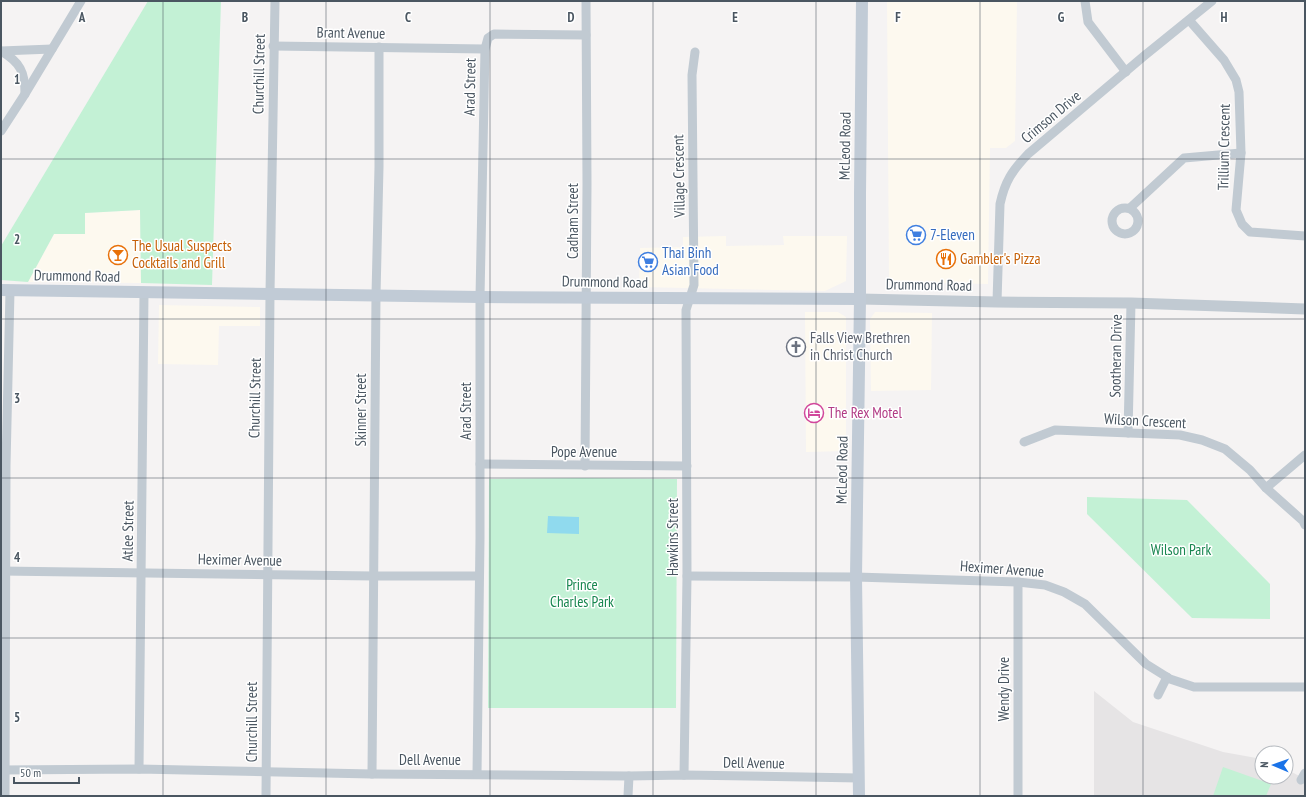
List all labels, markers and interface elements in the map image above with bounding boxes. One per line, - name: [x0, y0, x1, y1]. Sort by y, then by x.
- text: A: [78, 9, 86, 26]
- text: B: [242, 9, 248, 26]
- text: C: [405, 9, 411, 26]
- text: D: [568, 9, 575, 26]
- text: E: [732, 9, 738, 26]
- text: F: [895, 9, 901, 26]
- text: G: [1058, 9, 1065, 26]
- text: H: [1221, 9, 1228, 26]
- street label: Brant Avenue: [317, 22, 385, 43]
- street label: Churchill Street: [248, 34, 269, 114]
- street label: Arad Street: [459, 58, 480, 116]
- text: 1: [14, 71, 20, 88]
- street label: Crimson Drive: [1017, 86, 1085, 147]
- street label: Trillium Crescent: [1213, 104, 1234, 190]
- street label: McLeod Road: [834, 112, 855, 180]
- street label: Village Crescent: [668, 134, 689, 219]
- street label: Cadham Street: [563, 183, 582, 259]
- supermarket icon: 7-Eleven: [905, 224, 927, 246]
- place label: 7-Eleven: [930, 225, 975, 244]
- text: 2: [14, 231, 20, 248]
- place label: The Usual Suspects Cocktails and Grill: [132, 236, 232, 272]
- place label: Thai Binh Asian Food: [662, 243, 719, 279]
- bar icon: The Usual Suspects Cocktails and Grill: [107, 244, 129, 266]
- restaurant icon: Gambler's Pizza: [935, 248, 957, 270]
- place label: Gambler's Pizza: [960, 249, 1040, 268]
- supermarket icon: Thai Binh Asian Food: [637, 251, 659, 273]
- street label: Drummond Road: [34, 265, 120, 286]
- street label: Drummond Road: [562, 271, 648, 292]
- street label: Drummond Road: [886, 274, 972, 295]
- street label: Sootheran Drive: [1105, 314, 1126, 398]
- place label: Falls View Brethren in Christ Church: [810, 328, 910, 364]
- church icon: Falls View Brethren in Christ Church: [785, 336, 807, 358]
- street label: Churchill Street: [244, 358, 265, 438]
- street label: Skinner Street: [351, 373, 370, 447]
- street label: Arad Street: [456, 382, 475, 440]
- text: 3: [14, 390, 20, 407]
- hotel icon: The Rex Motel: [803, 402, 825, 424]
- place label: The Rex Motel: [828, 403, 902, 422]
- street label: Wilson Crescent: [1103, 409, 1187, 432]
- street label: McLeod Road: [831, 436, 852, 504]
- street label: Pope Avenue: [551, 442, 617, 461]
- street label: Hawkins Street: [663, 498, 682, 576]
- street label: Atlee Street: [117, 500, 138, 562]
- park label: Wilson Park: [1151, 540, 1211, 559]
- text: 4: [14, 549, 21, 566]
- street label: Heximer Avenue: [198, 549, 282, 570]
- street label: Heximer Avenue: [959, 556, 1045, 581]
- park label: Prince Charles Park: [550, 575, 614, 611]
- street label: Wendy Drive: [994, 657, 1013, 721]
- street label: Churchill Street: [242, 682, 261, 762]
- text: 5: [14, 709, 20, 726]
- north arrow: [1254, 745, 1294, 785]
- street label: Dell Avenue: [399, 750, 461, 769]
- street label: Dell Avenue: [723, 752, 785, 773]
- scale bar: [14, 759, 79, 785]
- text: N: [1257, 761, 1271, 768]
- text: 50 m: [20, 765, 41, 780]

